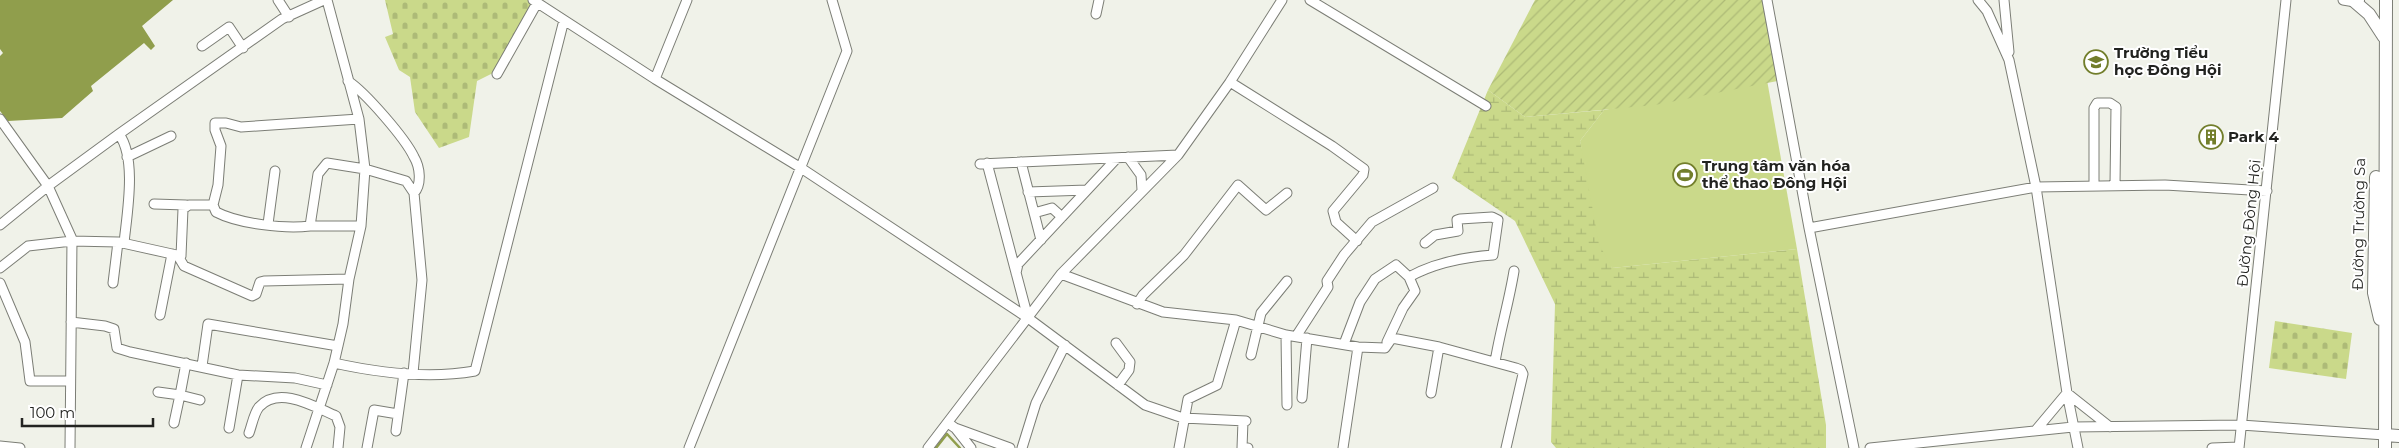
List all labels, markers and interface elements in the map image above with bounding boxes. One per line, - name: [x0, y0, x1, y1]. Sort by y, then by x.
- place label: Trường Tiểu học Đông Hội: [2114, 43, 2221, 79]
- school or university icon: Trường Tiểu học Đông Hội: [2083, 49, 2109, 75]
- building icon: Park 4: [2198, 124, 2224, 150]
- place label: Park 4: [2228, 127, 2279, 146]
- place label: Trung tâm văn hóa thể thao Đông Hội: [1702, 156, 1850, 192]
- street label: Đường Đông Hội: [2232, 158, 2265, 288]
- street label: Đường Trường Sa: [2348, 158, 2369, 290]
- sports icon: Trung tâm văn hóa thể thao Đông Hội: [1672, 162, 1698, 188]
- scale bar: [22, 396, 154, 428]
- text: 100 m: [30, 403, 75, 422]

